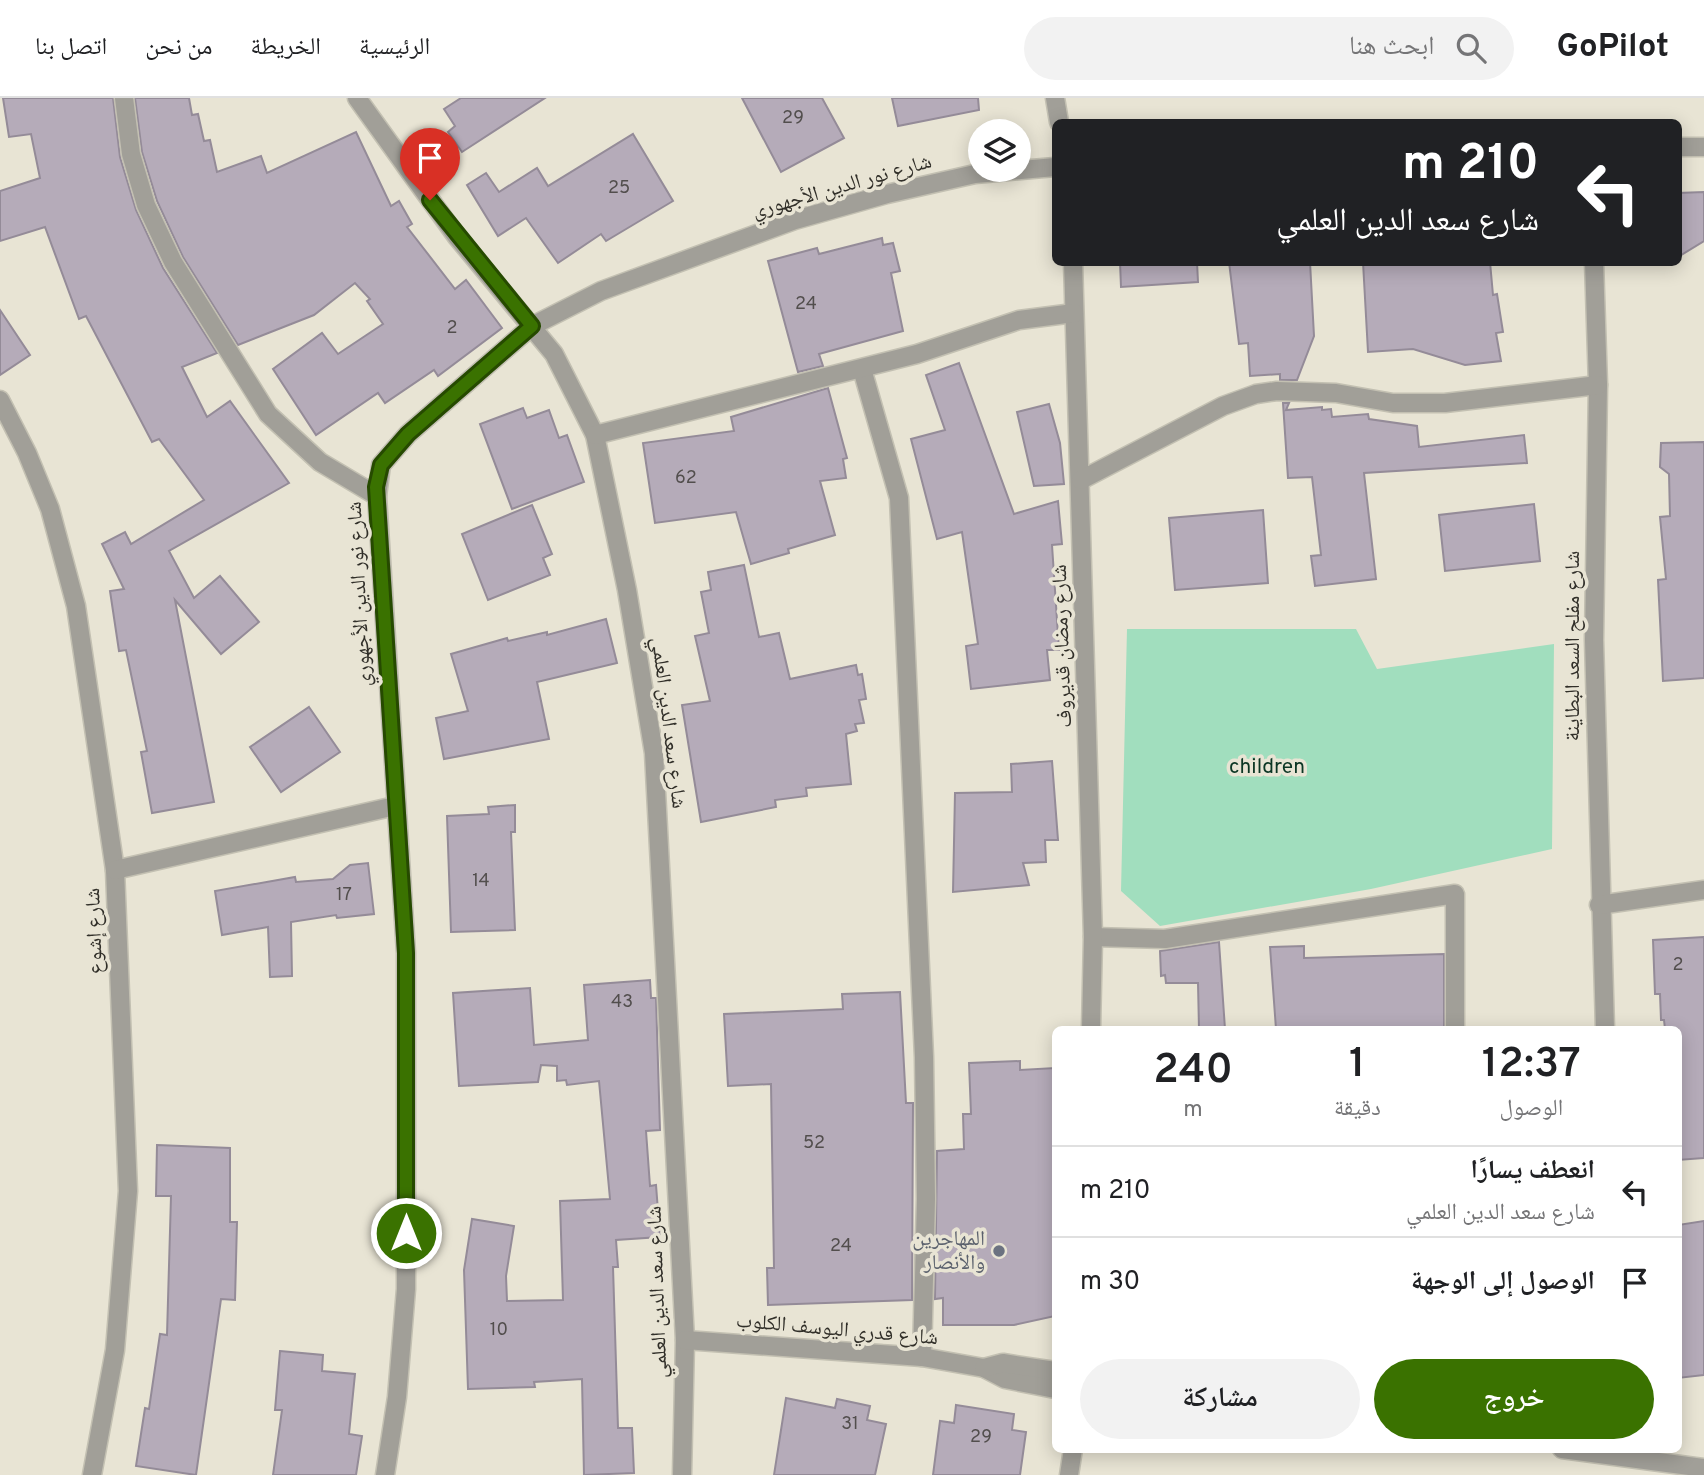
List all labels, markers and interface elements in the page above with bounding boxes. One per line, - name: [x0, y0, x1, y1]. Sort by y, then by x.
- search box: [1024, 17, 1514, 80]
- text: GoPilot: [1556, 27, 1669, 69]
- icon: search: [1452, 29, 1490, 67]
- text: ابحث هنا: [1349, 31, 1434, 64]
- text: اتصل بنا: [35, 33, 107, 63]
- text: من نحن: [145, 33, 212, 63]
- text: الخريطة: [250, 33, 321, 63]
- text: الرئيسية: [359, 33, 430, 63]
- house number: 29: [782, 107, 804, 130]
- map controls: [968, 119, 1031, 182]
- button: layers: [968, 119, 1031, 182]
- pin: [400, 128, 460, 200]
- text: 210 m: [1402, 135, 1539, 197]
- icon: arrive: [411, 139, 449, 177]
- icon: left: [1563, 147, 1654, 238]
- street label: شارع نور الدين الأجهوري: [749, 148, 935, 227]
- house number: 25: [608, 177, 630, 200]
- text: شارع سعد الدين العلمي: [1276, 202, 1539, 242]
- house number: 24: [795, 293, 817, 316]
- house number: 2: [446, 317, 458, 340]
- house number: 62: [675, 467, 697, 490]
- street label: شارع نور الدين الأجهوري: [342, 501, 380, 687]
- street label: شارع مفلح السعد البطاينة: [1560, 551, 1587, 741]
- street label: شارع رمضان قديروف: [1047, 564, 1079, 728]
- street label: شارع سعد الدين العلمي: [643, 636, 692, 810]
- park label: children: [1229, 754, 1305, 781]
- house number: 14: [472, 870, 490, 893]
- house number: 17: [336, 884, 352, 907]
- street label: شارع إشوع: [80, 887, 110, 975]
- house number: 2: [1672, 954, 1684, 977]
- house number: 43: [611, 991, 633, 1014]
- text: 1: [1349, 1039, 1366, 1092]
- text: 12:37: [1482, 1039, 1581, 1092]
- text: 240: [1153, 1045, 1233, 1098]
- text: دقيقة: [1334, 1095, 1381, 1124]
- text: الوصول: [1500, 1095, 1563, 1124]
- text: m: [1183, 1096, 1203, 1125]
- house number: 52: [803, 1132, 825, 1155]
- text: انعطف يسارًا: [1471, 1155, 1595, 1188]
- icon: left: [1616, 1173, 1654, 1211]
- text: 210 m: [1080, 1175, 1150, 1208]
- position arrow: [369, 1196, 443, 1270]
- text: شارع سعد الدين العلمي: [1406, 1199, 1595, 1228]
- street label: شارع سعد الدين العلمي: [641, 1205, 676, 1379]
- place label: المهاجرين والأنصار: [912, 1226, 985, 1277]
- house number: 24: [830, 1235, 852, 1258]
- marker: المهاجرين والأنصار: [991, 1243, 1007, 1259]
- icon: arrive: [1616, 1264, 1654, 1302]
- text: 30 m: [1080, 1266, 1140, 1299]
- text: الوصول إلى الوجهة: [1411, 1266, 1595, 1299]
- street label: شارع قدري اليوسف الكلوب: [735, 1308, 939, 1354]
- house number: 10: [490, 1319, 508, 1342]
- button: مشاركة: [1080, 1359, 1360, 1439]
- button: خروج: [1374, 1359, 1654, 1439]
- house number: 31: [841, 1413, 859, 1436]
- house number: 29: [970, 1426, 992, 1449]

